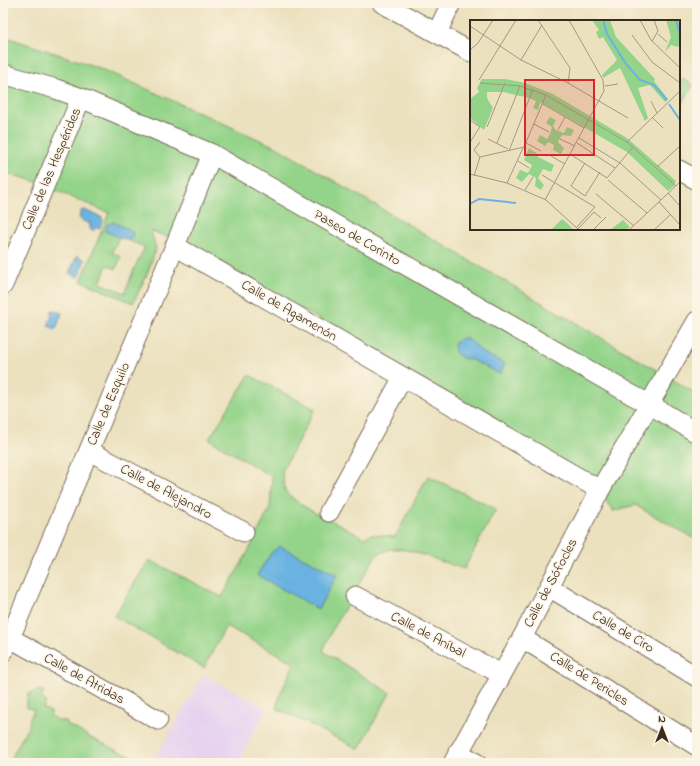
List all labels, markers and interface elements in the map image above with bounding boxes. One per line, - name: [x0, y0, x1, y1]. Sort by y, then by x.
- inset map: [470, 20, 680, 230]
- street label: Calle de las Hespérides: [17, 104, 87, 234]
- street label: Paseo de Corinto: [310, 205, 404, 271]
- street label: Calle de Agamenón: [236, 275, 341, 348]
- street label: Calle de Esquilo: [82, 359, 136, 449]
- street label: Calle de Alejandro: [116, 459, 216, 525]
- street label: Calle de Sófocles: [519, 535, 583, 631]
- street label: Calle de Ciro: [588, 605, 658, 659]
- street label: Calle de Aníbal: [387, 606, 469, 664]
- street label: Calle de Pericles: [545, 646, 633, 712]
- street label: Calle de Atridas: [40, 648, 128, 710]
- north arrow: [642, 708, 682, 748]
- text: N: [658, 711, 666, 727]

